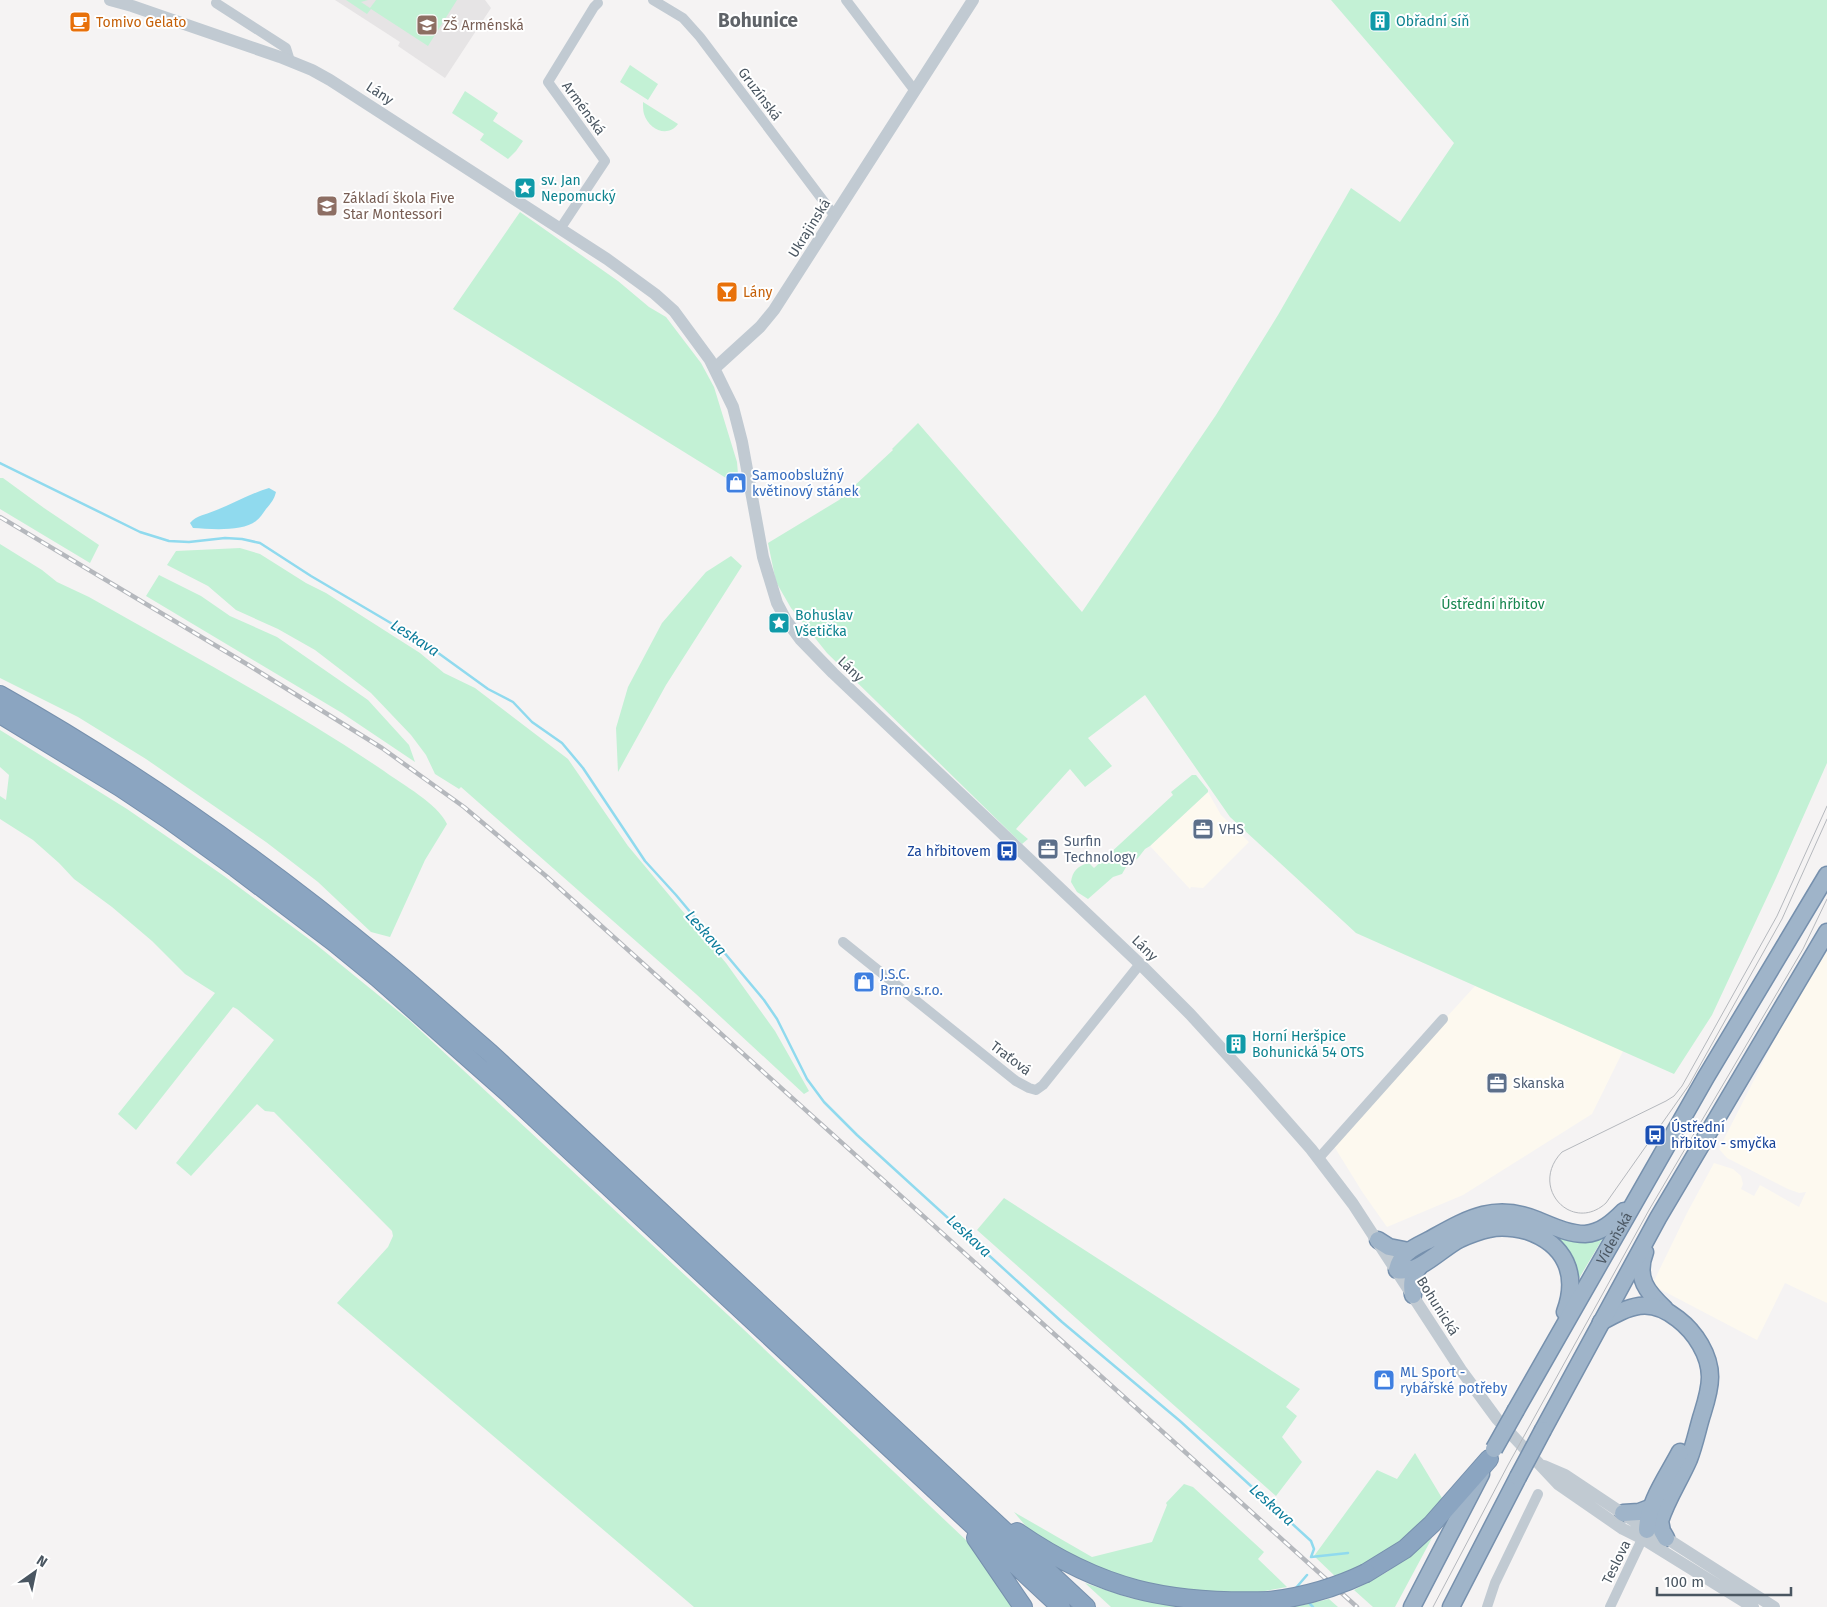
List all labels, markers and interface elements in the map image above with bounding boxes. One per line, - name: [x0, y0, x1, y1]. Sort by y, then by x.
- district label: Bohunice: [718, 9, 798, 32]
- building icon: Obřadní síň: [1368, 9, 1392, 33]
- cafe icon: Tomivo Gelato: [68, 10, 92, 34]
- school or university icon: ZŠ Arménská: [415, 13, 439, 37]
- place label: Obřadní síň: [1396, 13, 1469, 30]
- place label: Tomivo Gelato: [96, 14, 186, 31]
- place label: ZŠ Arménská: [443, 16, 524, 34]
- street label: Gruzínská: [734, 65, 785, 124]
- street label: Lány: [363, 78, 397, 109]
- street label: Arménská: [558, 78, 609, 139]
- place label: sv. Jan Nepomucký: [541, 172, 616, 205]
- place icon: sv. Jan Nepomucký: [513, 176, 537, 200]
- place label: Základí škola Five Star Montessori: [343, 190, 455, 223]
- school or university icon: Základí škola Five Star Montessori: [315, 194, 339, 218]
- street label: Ukrajinská: [785, 196, 834, 261]
- bar icon: Lány: [715, 280, 739, 304]
- place label: Lány: [743, 284, 773, 301]
- place label: Samoobslužný květinový stánek: [752, 467, 859, 500]
- shop icon: Samoobslužný květinový stánek: [724, 471, 748, 495]
- park label: Ústřední hřbitov: [1441, 595, 1545, 613]
- place label: Bohuslav Všetička: [795, 607, 853, 640]
- place icon: Bohuslav Všetička: [767, 611, 791, 635]
- water label: Leskava: [387, 616, 443, 660]
- street label: Lány: [834, 653, 867, 686]
- office icon: VHS: [1191, 817, 1215, 841]
- place label: VHS: [1219, 821, 1244, 838]
- place label: Surfin Technology: [1064, 833, 1136, 866]
- office icon: Surfin Technology: [1036, 837, 1060, 861]
- bus stop icon: Za hřbitovem: [995, 839, 1019, 863]
- place label: Za hřbitovem: [907, 843, 991, 860]
- water label: Leskava: [681, 907, 731, 959]
- street label: Lány: [1128, 932, 1161, 965]
- place label: J.S.C. Brno s.r.o.: [880, 966, 943, 999]
- shop icon: J.S.C. Brno s.r.o.: [852, 970, 876, 994]
- place label: Horní Heršpice Bohunická 54 OTS: [1252, 1028, 1364, 1061]
- building icon: Horní Heršpice Bohunická 54 OTS: [1224, 1032, 1248, 1056]
- street label: Traťová: [987, 1038, 1034, 1079]
- office icon: Skanska: [1485, 1071, 1509, 1095]
- place label: Skanska: [1513, 1075, 1565, 1092]
- place label: Ústřední hřbitov - smyčka: [1671, 1118, 1776, 1152]
- bus stop icon: Ústřední hřbitov - smyčka: [1643, 1123, 1667, 1147]
- street label: Vídeňská: [1593, 1209, 1636, 1267]
- water label: Leskava: [943, 1211, 995, 1261]
- street label: Bohunická: [1413, 1274, 1462, 1339]
- place label: ML Sport - rybářské potřeby: [1400, 1364, 1508, 1397]
- shop icon: ML Sport - rybářské potřeby: [1372, 1368, 1396, 1392]
- water label: Leskava: [1246, 1480, 1298, 1530]
- street label: Teslova: [1598, 1537, 1634, 1587]
- north arrow: [10, 1547, 60, 1597]
- text: N: [33, 1552, 50, 1571]
- scale bar: [1657, 1564, 1791, 1596]
- text: 100 m: [1664, 1573, 1704, 1591]

